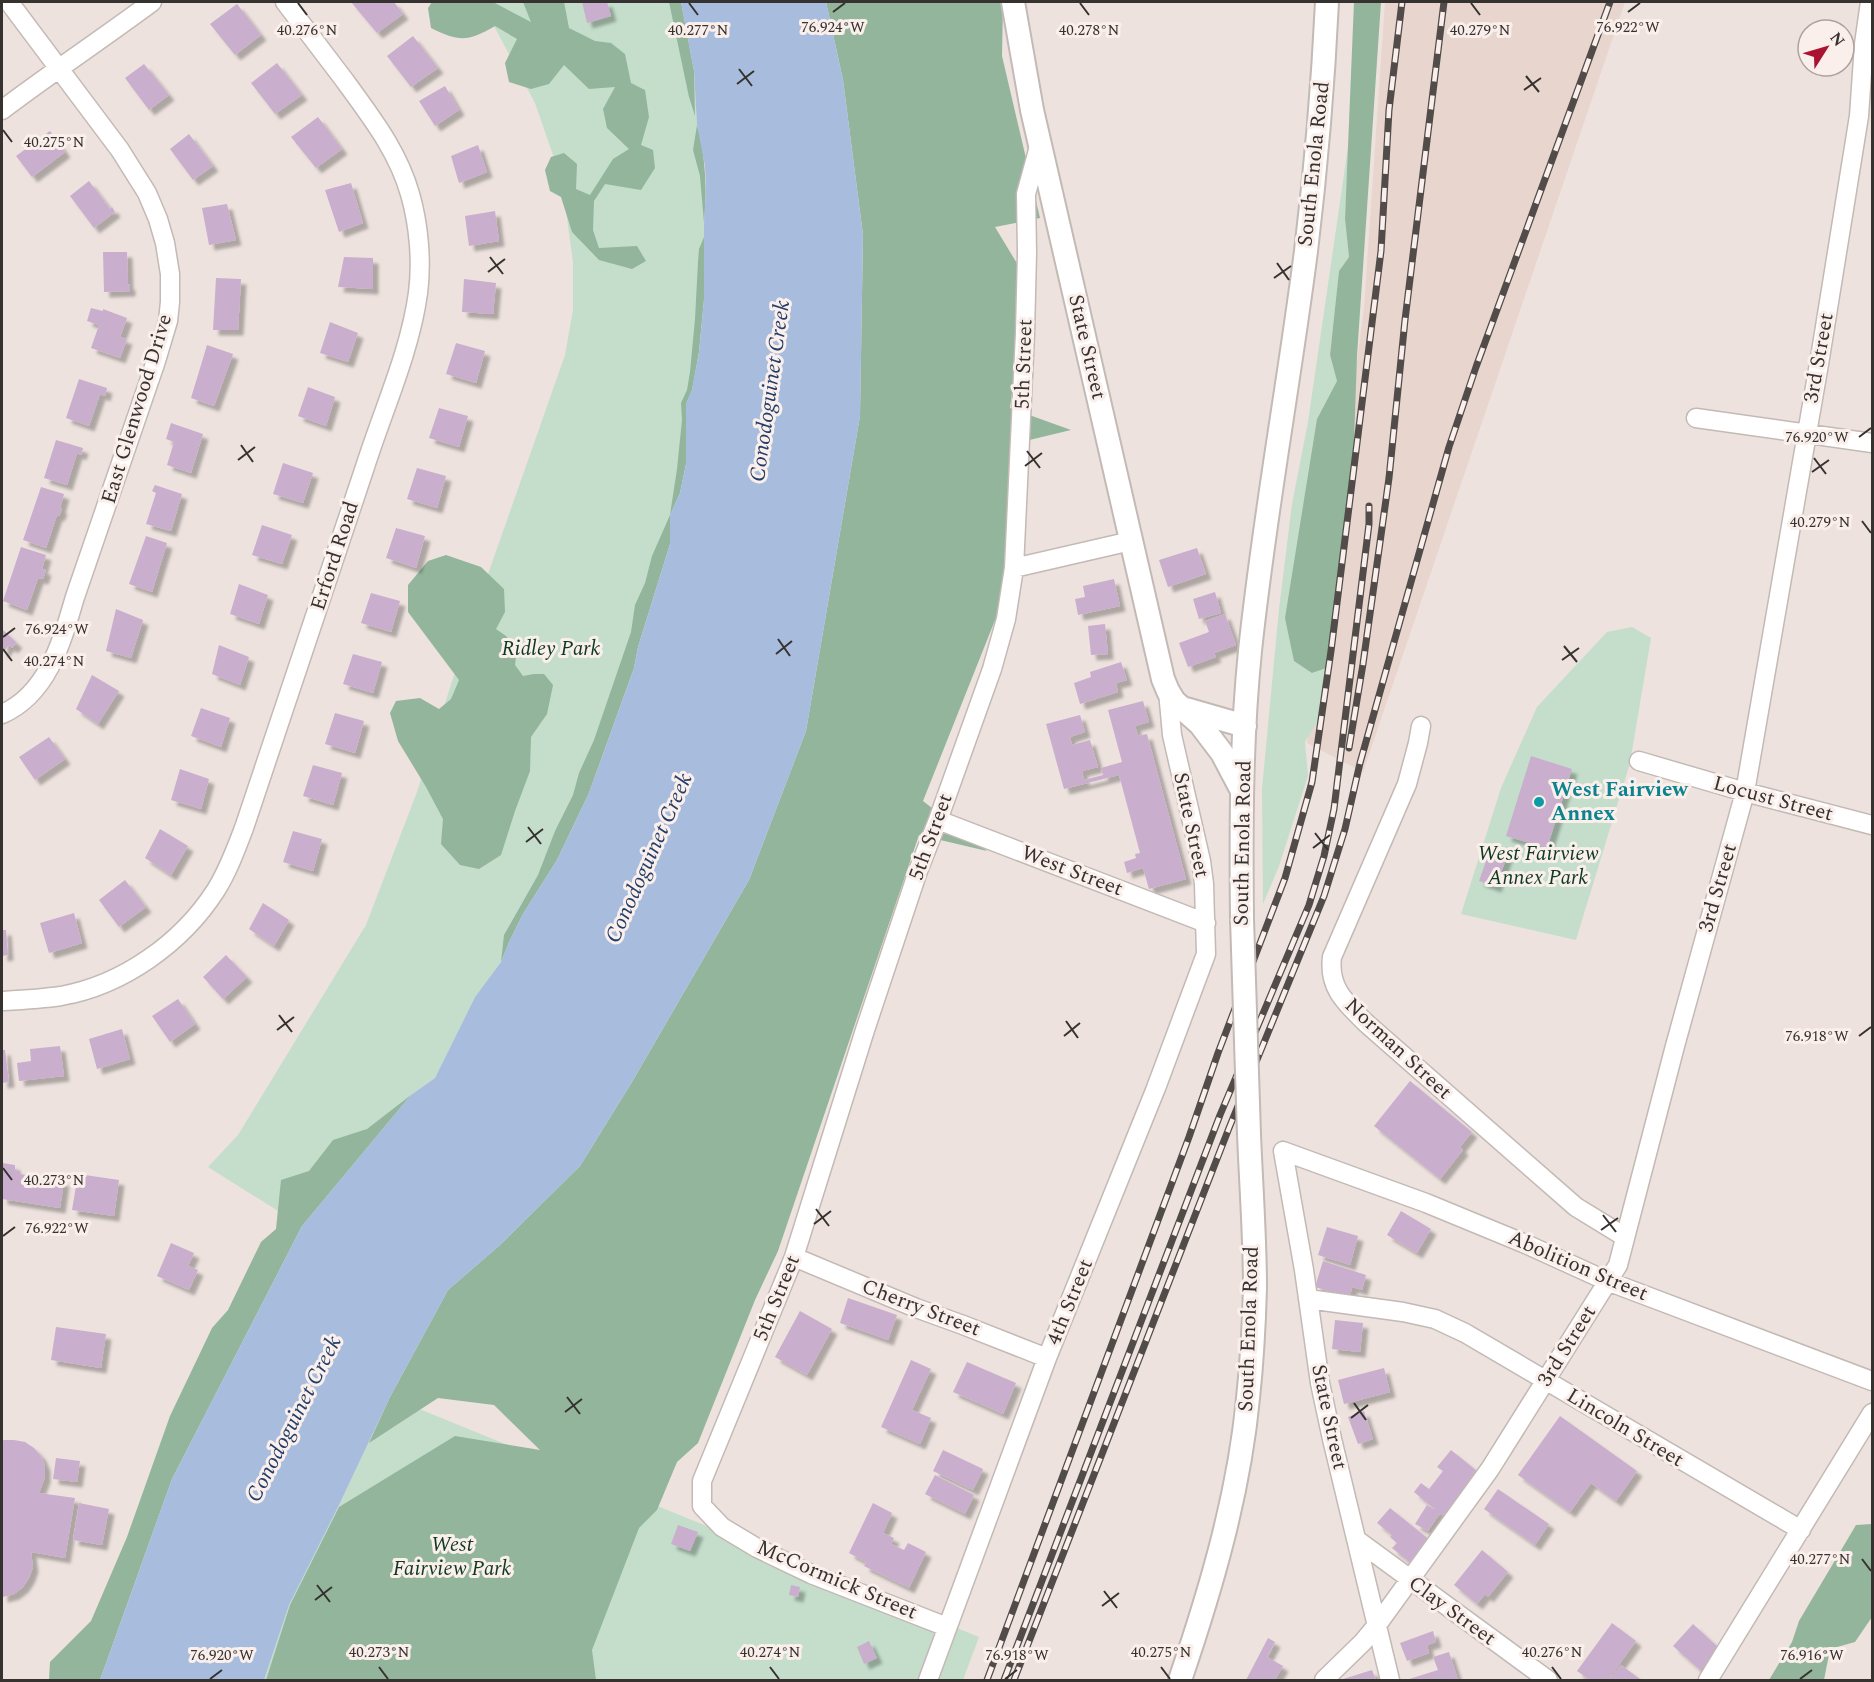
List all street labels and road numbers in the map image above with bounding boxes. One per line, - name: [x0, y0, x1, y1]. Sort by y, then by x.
- street label: South Enola Road: [1289, 80, 1339, 248]
- street label: State Street: [1059, 291, 1115, 403]
- street label: East Glenwood Drive: [93, 310, 181, 508]
- street label: 3rd Street: [1795, 310, 1843, 406]
- street label: 5th Street: [1006, 318, 1042, 410]
- street label: Erford Road: [302, 497, 368, 615]
- street label: South Enola Road: [1226, 760, 1260, 926]
- street label: Locust Street: [1709, 768, 1837, 830]
- street label: State Street: [1164, 769, 1218, 881]
- street label: 5th Street: [900, 789, 962, 885]
- street label: West Street: [1016, 837, 1128, 905]
- street label: 3rd Street: [1690, 840, 1746, 936]
- street label: Norman Street: [1337, 990, 1459, 1108]
- street label: Abolition Street: [1503, 1222, 1653, 1310]
- street label: South Enola Road: [1230, 1246, 1268, 1412]
- street label: 5th Street: [745, 1250, 809, 1346]
- street label: 4th Street: [1038, 1254, 1102, 1350]
- street label: Cherry Street: [857, 1271, 985, 1345]
- street label: 3rd Street: [1529, 1299, 1605, 1393]
- street label: State Street: [1302, 1361, 1356, 1473]
- street label: Lincoln Street: [1560, 1380, 1690, 1476]
- street label: McCormick Street: [752, 1532, 922, 1628]
- street label: Clay Street: [1401, 1568, 1503, 1654]

